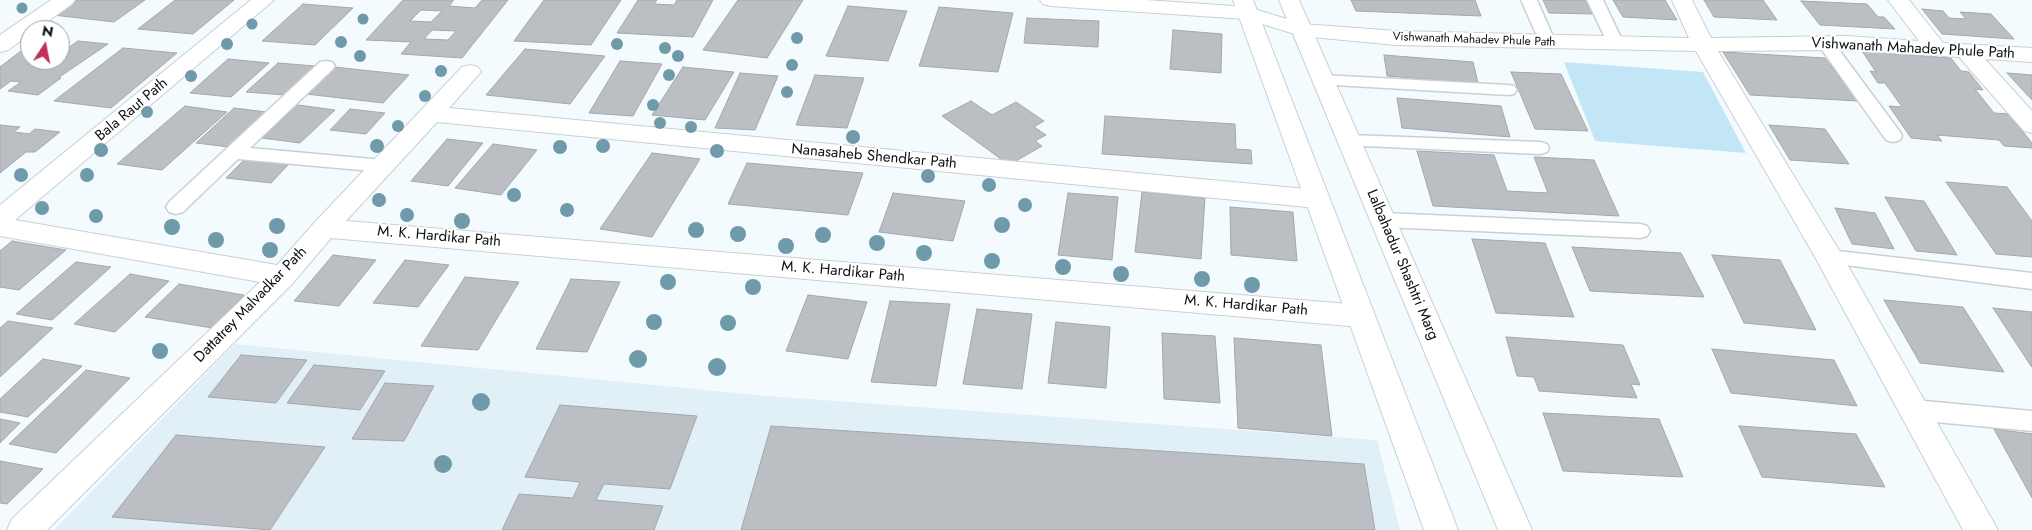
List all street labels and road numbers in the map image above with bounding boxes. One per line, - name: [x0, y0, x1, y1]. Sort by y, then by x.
- street label: Vishwanath Mahadev Phule Path: [1392, 30, 1556, 50]
- street label: Vishwanath Mahadev Phule Path: [1811, 35, 2015, 63]
- street label: Bala Raut Path: [92, 75, 172, 145]
- street label: Nanasaheb Shendkar Path: [791, 141, 957, 173]
- street label: Lalbahadur Shashtri Marg: [1362, 187, 1442, 343]
- street label: M. K. Hardikar Path: [376, 223, 502, 251]
- street label: Dattatrey Malvadkar Path: [191, 243, 311, 367]
- street label: M. K. Hardikar Path: [780, 258, 906, 286]
- street label: M. K. Hardikar Path: [1183, 292, 1309, 320]

